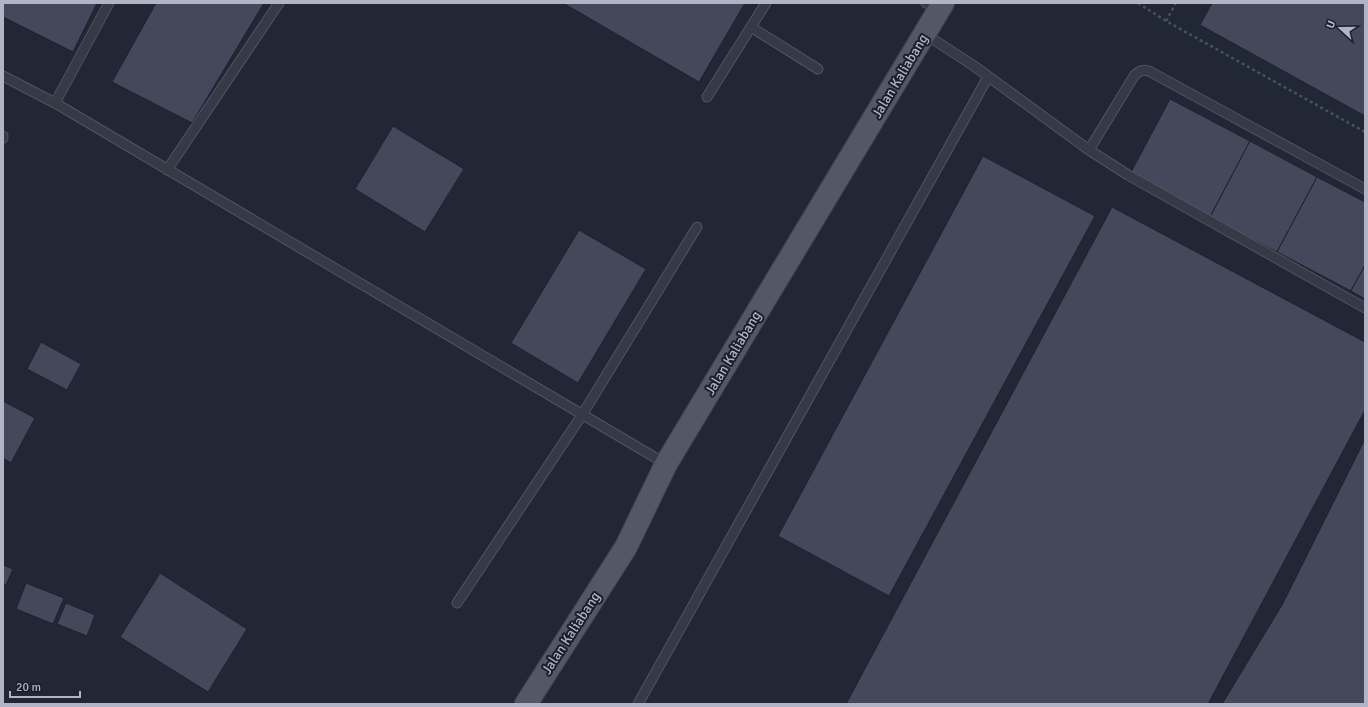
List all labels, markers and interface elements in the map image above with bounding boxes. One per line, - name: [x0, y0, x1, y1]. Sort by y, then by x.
- north arrow: [1320, 8, 1360, 48]
- text: U: [1324, 19, 1339, 30]
- street label: Jalan Kaliabang: [868, 31, 932, 121]
- street label: Jalan Kaliabang: [701, 308, 765, 398]
- street label: Jalan Kaliabang: [538, 589, 604, 677]
- scale bar: [10, 673, 80, 699]
- text: 20 m: [16, 680, 41, 695]

